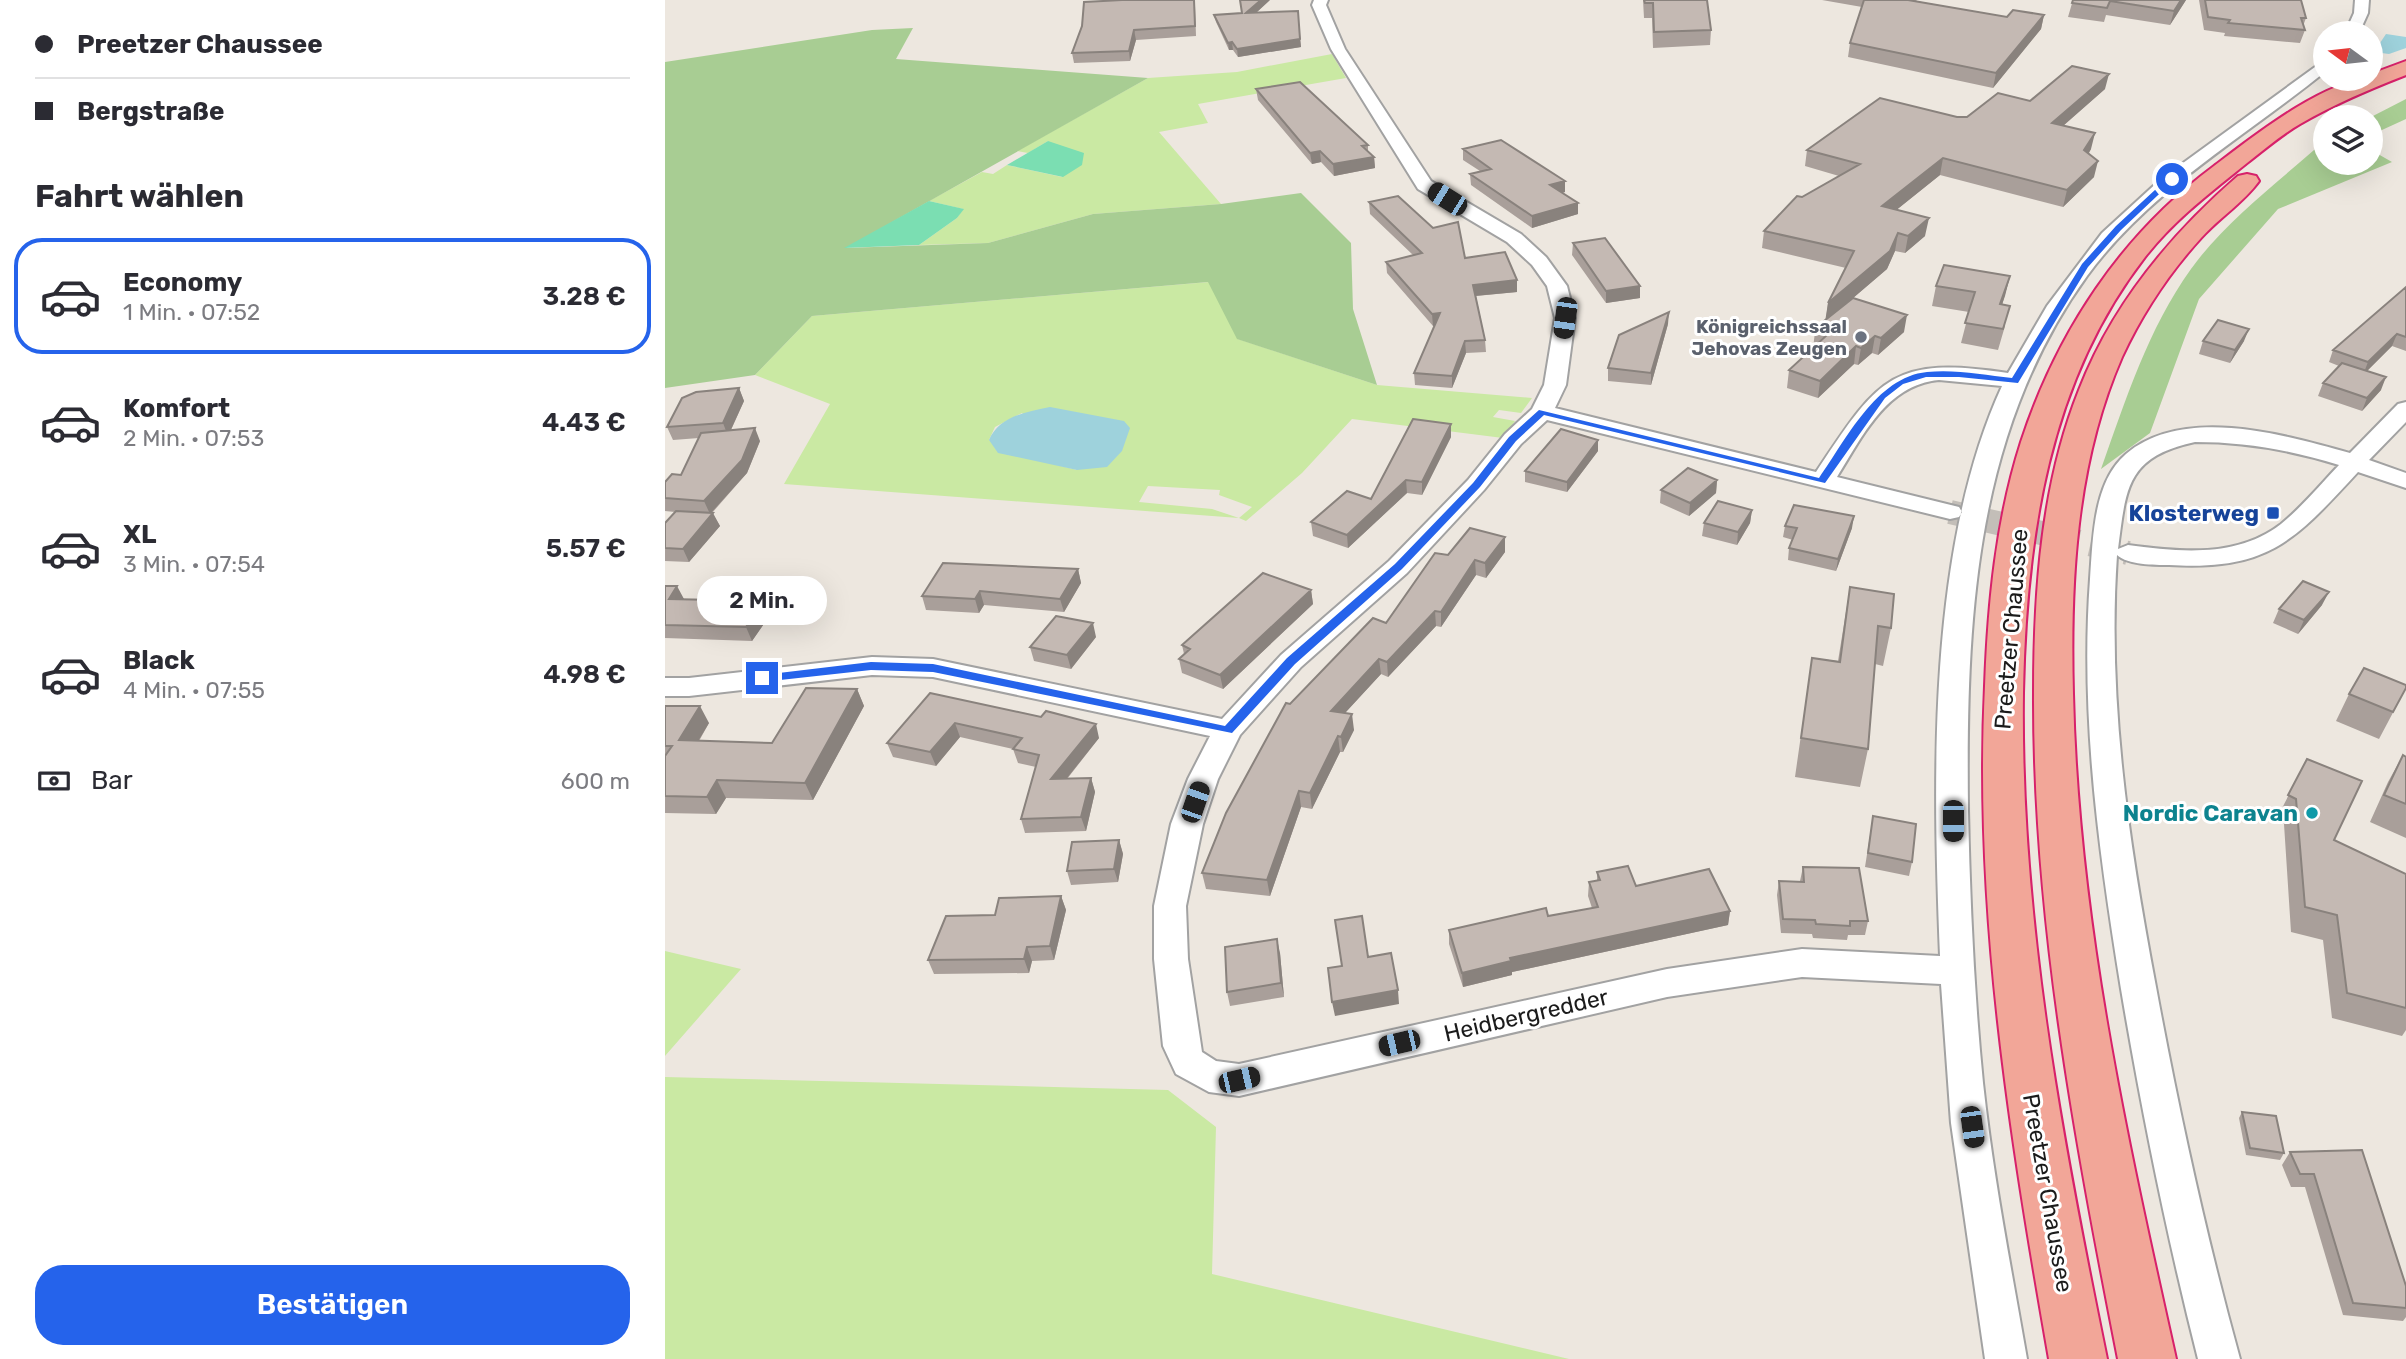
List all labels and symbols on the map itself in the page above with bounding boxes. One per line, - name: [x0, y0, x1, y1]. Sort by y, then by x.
- north arrow: [2313, 21, 2383, 91]
- route start: [2156, 163, 2188, 195]
- car: [1424, 179, 1471, 219]
- car: [1552, 296, 1579, 340]
- place label: Königreichssaal Jehovas Zeugen: [1692, 315, 1847, 360]
- marker: Königreichssaal Jehovas Zeugen: [1853, 329, 1869, 345]
- place label: Klosterweg: [2128, 499, 2259, 527]
- marker: Klosterweg: [2265, 505, 2281, 521]
- street label: Preetzer Chaussee: [1988, 527, 2034, 731]
- callout: 2 Min.: [697, 576, 827, 626]
- route end: [746, 662, 778, 694]
- car: [1179, 779, 1212, 825]
- place label: Nordic Caravan: [2123, 799, 2298, 827]
- car: [1943, 800, 1964, 842]
- marker: Nordic Caravan: [2304, 805, 2320, 821]
- street label: Heidbergredder: [1441, 982, 1611, 1048]
- car: [1377, 1028, 1422, 1058]
- car: [1217, 1065, 1262, 1095]
- street label: Preetzer Chaussee: [2017, 1091, 2079, 1295]
- car: [1959, 1105, 1986, 1149]

